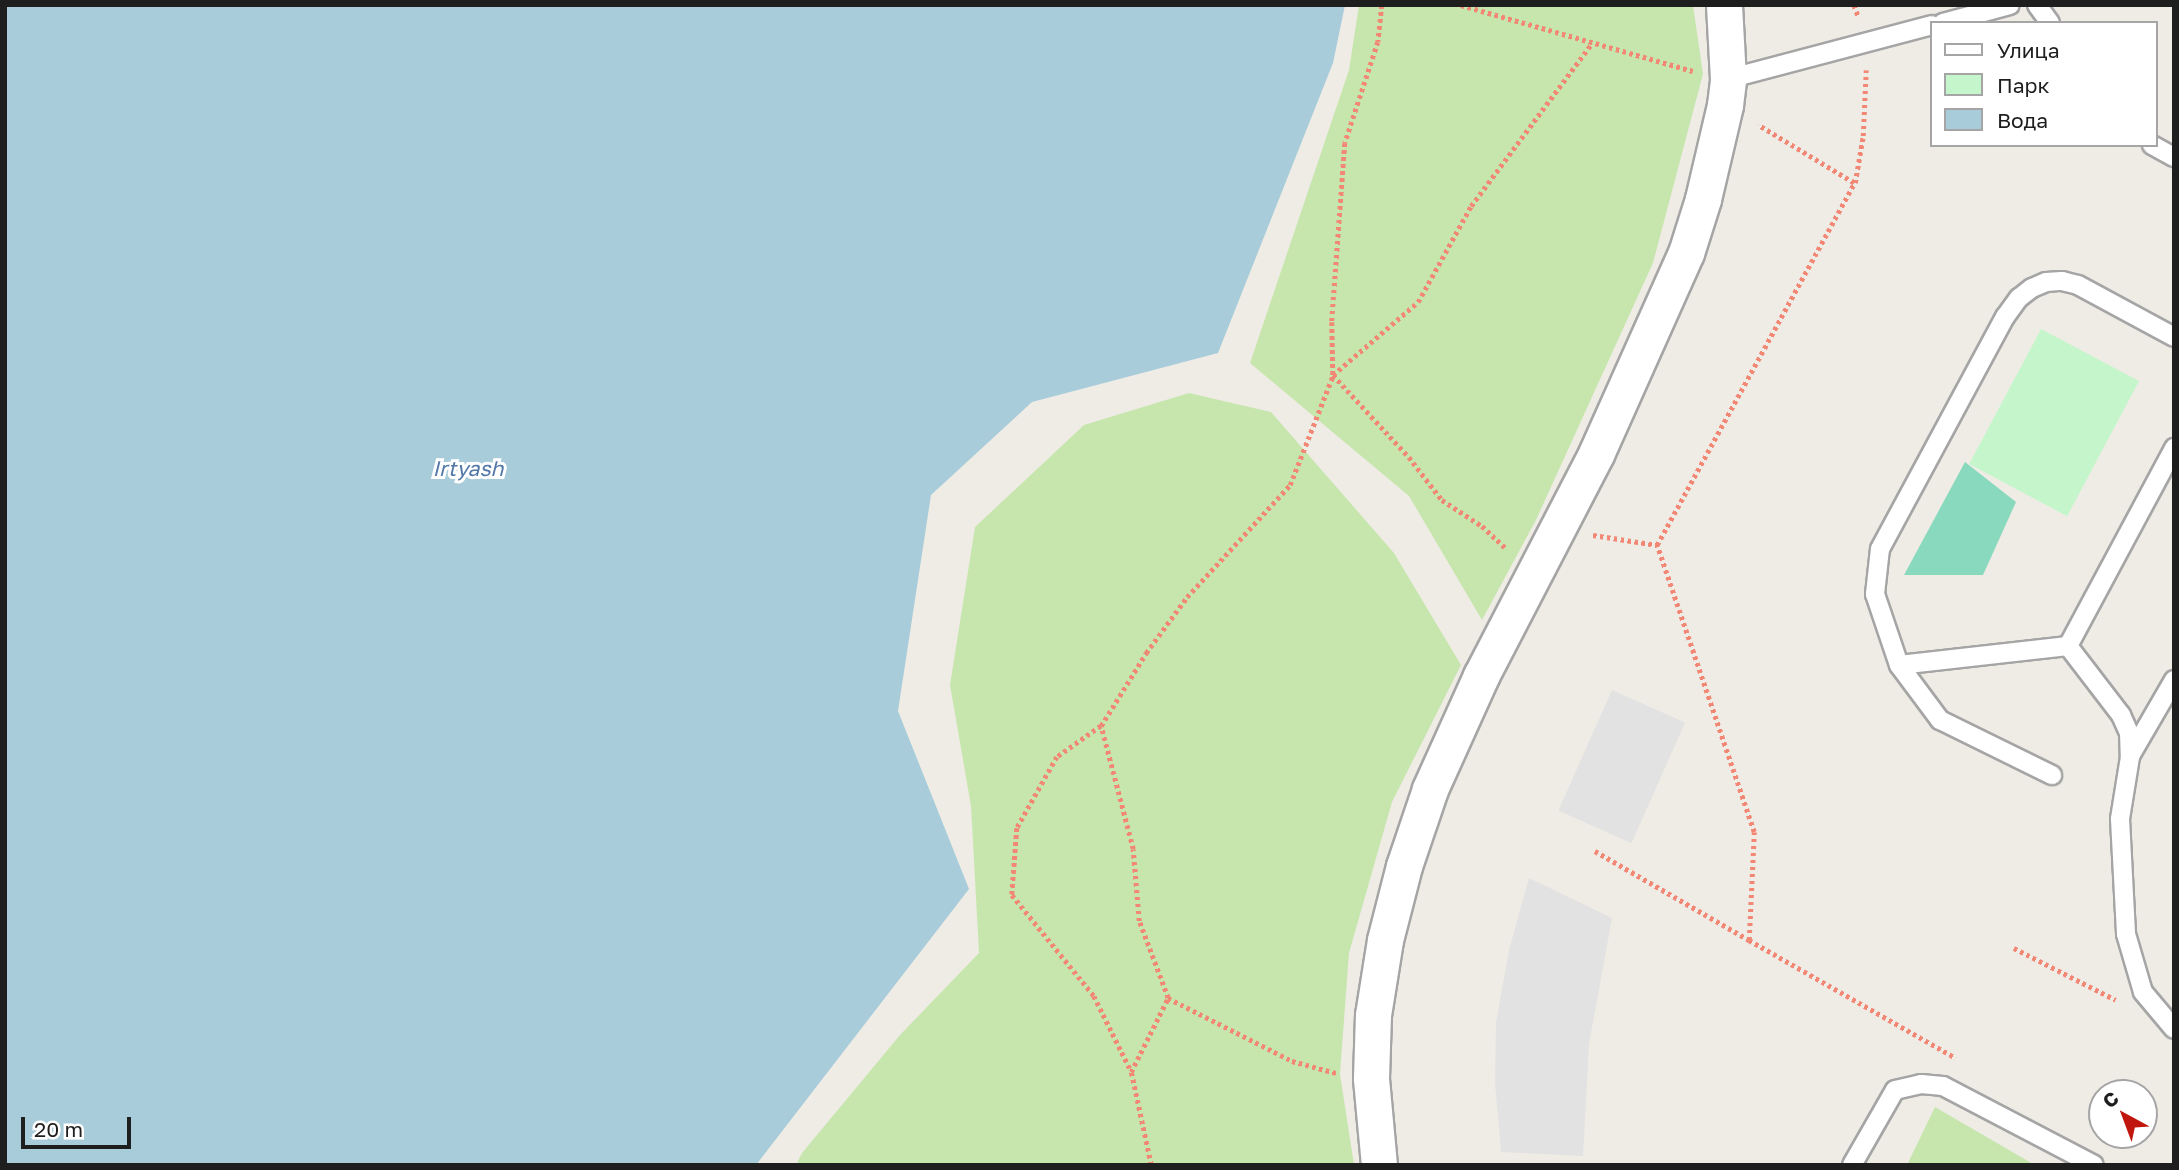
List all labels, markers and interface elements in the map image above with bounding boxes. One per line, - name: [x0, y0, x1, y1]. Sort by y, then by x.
- legend: [1930, 21, 2158, 147]
- text: Улица: [1997, 37, 2060, 63]
- text: Парк: [1997, 72, 2050, 98]
- text: Вода: [1997, 107, 2048, 133]
- water label: Irtyash: [432, 455, 504, 481]
- north arrow: [2088, 1079, 2158, 1149]
- text: С: [2098, 1086, 2123, 1112]
- scale bar: [24, 1104, 135, 1148]
- text: 20 m: [34, 1116, 83, 1142]

